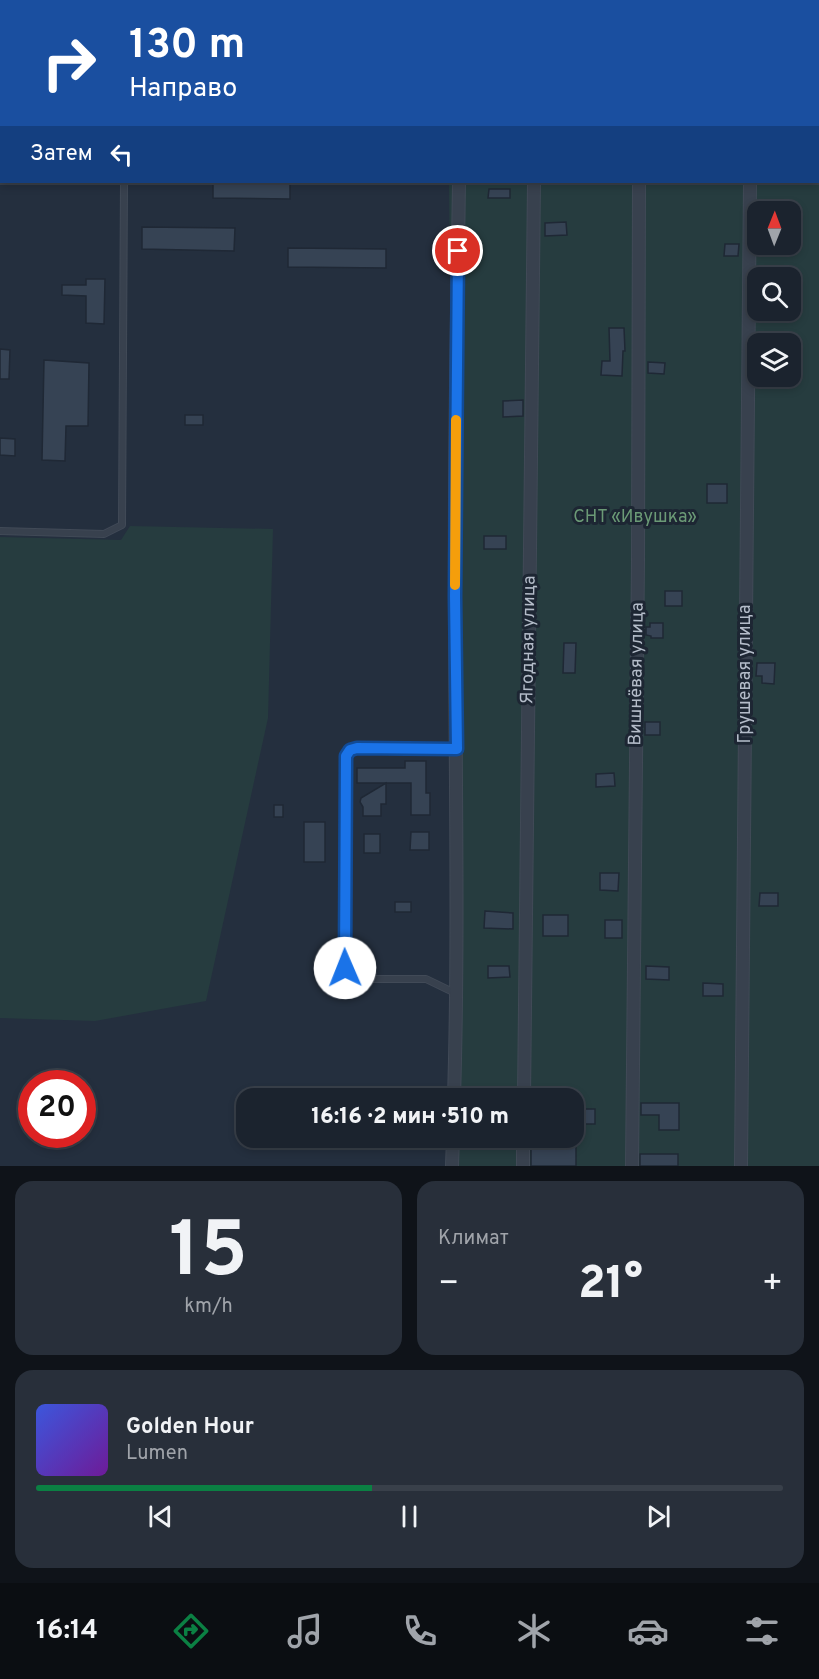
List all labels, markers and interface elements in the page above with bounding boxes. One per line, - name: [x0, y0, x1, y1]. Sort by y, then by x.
- text: 130 m: [129, 20, 245, 73]
- icon: right: [30, 24, 108, 102]
- text: Направо: [129, 72, 237, 106]
- icon: left: [105, 138, 138, 171]
- text: Затем: [30, 141, 93, 168]
- north arrow: [747, 201, 801, 255]
- map controls: [747, 201, 801, 387]
- pin: [432, 225, 483, 276]
- icon: arrive: [441, 234, 474, 267]
- button: search: [747, 267, 801, 321]
- button: layers: [747, 333, 801, 387]
- park label: СНТ «Ивушка»: [573, 506, 697, 529]
- street label: Ягодная улица: [516, 575, 542, 705]
- street label: Вишнёвая улица: [624, 602, 650, 746]
- street label: Грушевая улица: [734, 605, 757, 743]
- position arrow: [313, 936, 377, 1000]
- speed limit sign: 20: [18, 1070, 96, 1148]
- text: 16:16 · 2 мин · 510 m: [311, 1104, 509, 1131]
- text: 15: [169, 1205, 248, 1304]
- text: Климат: [438, 1226, 509, 1252]
- text: 21°: [578, 1257, 643, 1314]
- text: −: [438, 1264, 459, 1306]
- text: +: [762, 1264, 783, 1306]
- text: km/h: [184, 1294, 233, 1320]
- text: Golden Hour: [126, 1414, 254, 1441]
- text: Lumen: [126, 1441, 188, 1467]
- icon: previous: [144, 1500, 177, 1533]
- icon: pause: [393, 1500, 426, 1533]
- icon: next: [642, 1500, 675, 1533]
- icon: directions: [170, 1610, 212, 1652]
- icon: music: [284, 1610, 326, 1652]
- icon: phone: [399, 1610, 441, 1652]
- icon: climate: [513, 1610, 555, 1652]
- icon: car: [627, 1610, 669, 1652]
- icon: filters: [741, 1610, 783, 1652]
- text: 16:14: [36, 1614, 98, 1648]

